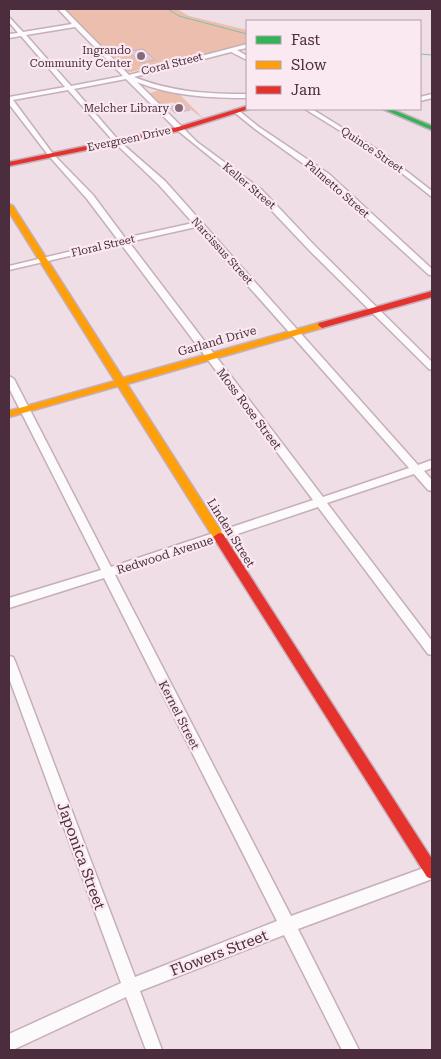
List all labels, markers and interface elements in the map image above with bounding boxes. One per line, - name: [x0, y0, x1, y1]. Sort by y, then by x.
- legend: [246, 20, 421, 110]
- text: Fast: [291, 31, 321, 49]
- place label: Ingrando Community Center: [30, 44, 131, 70]
- marker: Ingrando Community Center: [135, 50, 147, 62]
- street label: Coral Street: [140, 50, 204, 78]
- text: Slow: [291, 56, 327, 74]
- text: Jam: [291, 81, 321, 99]
- place label: Melcher Library: [84, 102, 169, 115]
- marker: Melcher Library: [173, 102, 185, 114]
- street label: Evergreen Drive: [86, 124, 172, 154]
- street label: Quince Street: [338, 124, 406, 176]
- street label: Palmetto Street: [302, 157, 372, 221]
- street label: Keller Street: [220, 160, 278, 212]
- street label: Narcissus Street: [189, 215, 255, 287]
- street label: Floral Street: [70, 232, 136, 260]
- street label: Garland Drive: [176, 323, 258, 359]
- street label: Moss Rose Street: [214, 366, 284, 453]
- street label: Linden Street: [204, 496, 258, 570]
- street label: Redwood Avenue: [115, 533, 215, 577]
- street label: Kernel Street: [156, 678, 203, 752]
- street label: Japonica Street: [53, 800, 109, 913]
- street label: Flowers Street: [168, 926, 271, 980]

